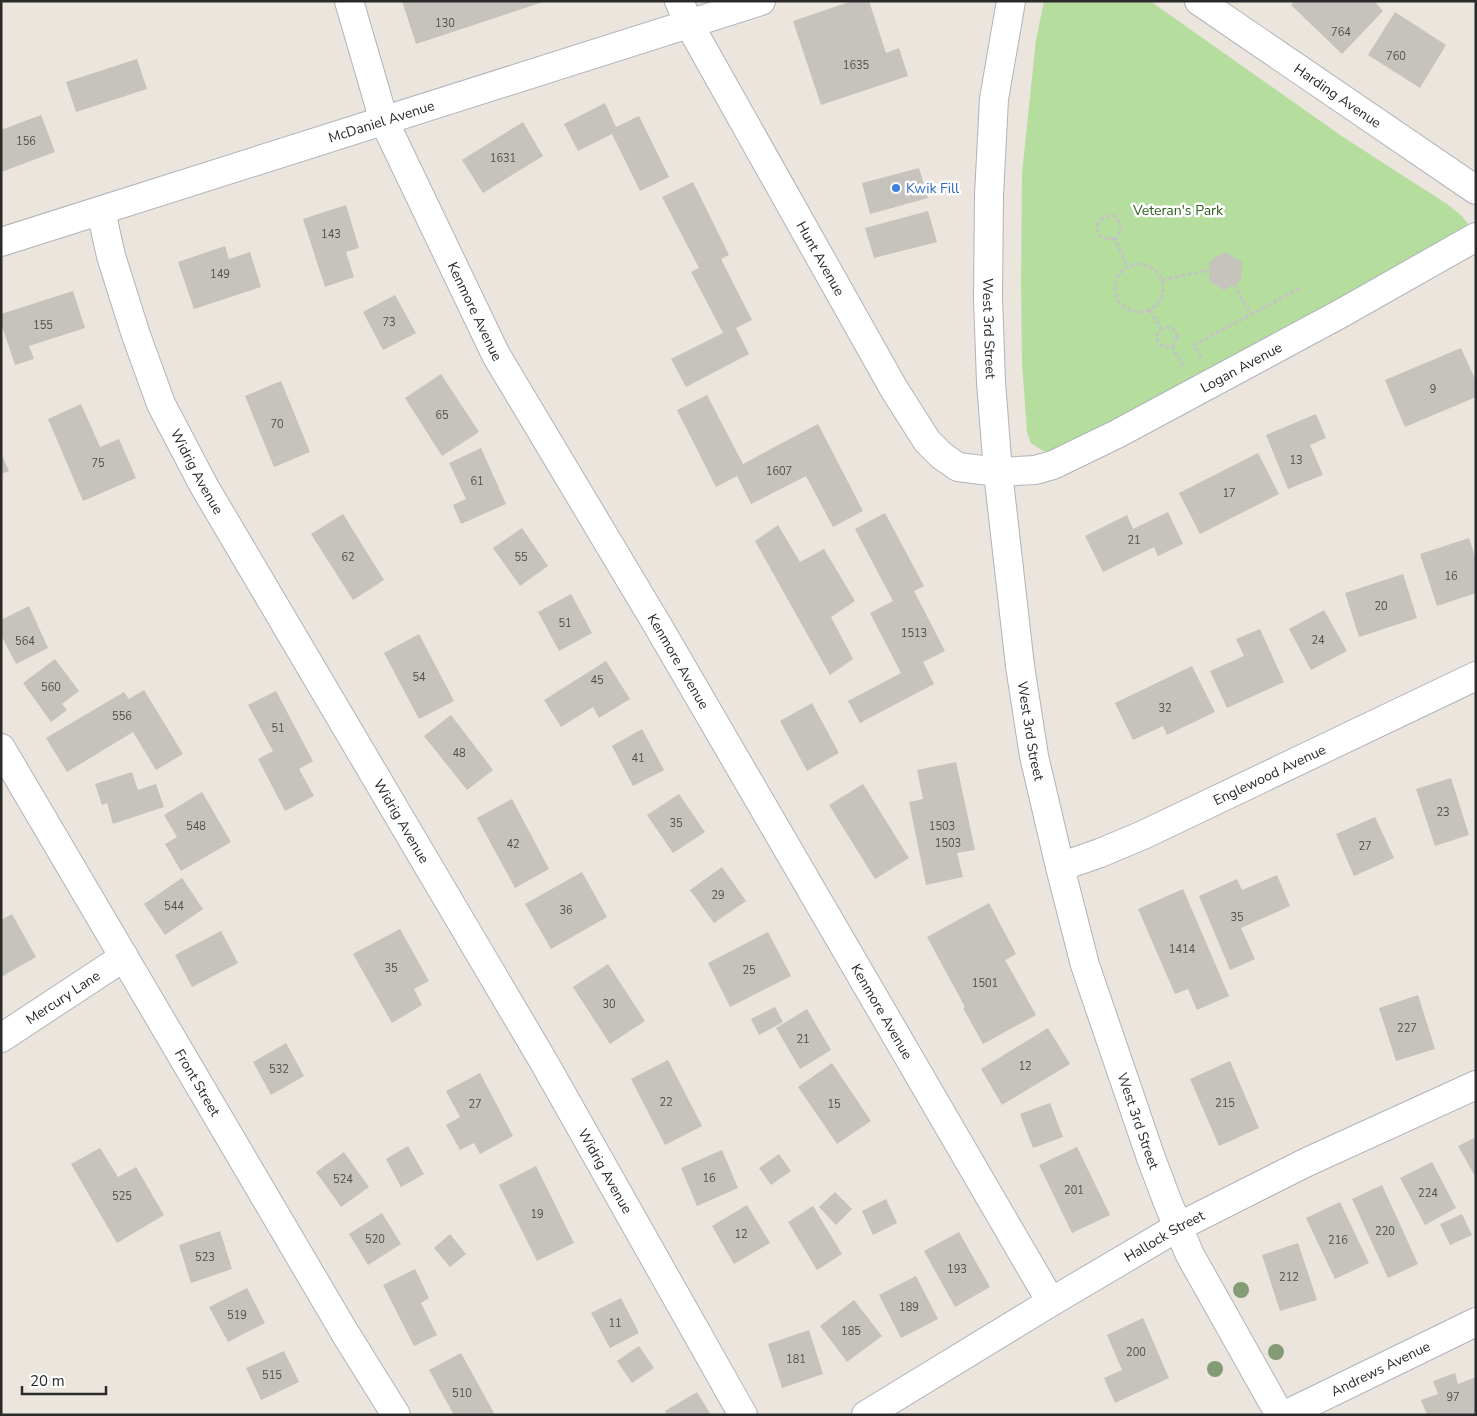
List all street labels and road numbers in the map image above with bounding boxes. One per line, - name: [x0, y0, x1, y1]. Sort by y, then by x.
- street label: Harding Avenue: [1290, 60, 1385, 133]
- street label: McDaniel Avenue: [326, 96, 437, 148]
- street label: Hunt Avenue: [792, 218, 849, 299]
- street label: Kenmore Avenue: [443, 259, 506, 365]
- street label: West 3rd Street: [978, 278, 1000, 379]
- street label: Logan Avenue: [1197, 338, 1286, 397]
- street label: Widrig Avenue: [166, 426, 228, 518]
- street label: Kenmore Avenue: [643, 610, 713, 713]
- street label: West 3rd Street: [1013, 680, 1048, 783]
- street label: Englewood Avenue: [1210, 740, 1329, 810]
- street label: Widrig Avenue: [369, 776, 433, 867]
- street label: Kenmore Avenue: [846, 960, 917, 1063]
- street label: Mercury Lane: [22, 966, 104, 1029]
- street label: Front Street: [170, 1046, 224, 1120]
- street label: West 3rd Street: [1113, 1070, 1163, 1172]
- street label: Widrig Avenue: [573, 1125, 636, 1217]
- street label: Hallock Street: [1121, 1206, 1208, 1267]
- street label: Andrews Avenue: [1328, 1337, 1433, 1401]

